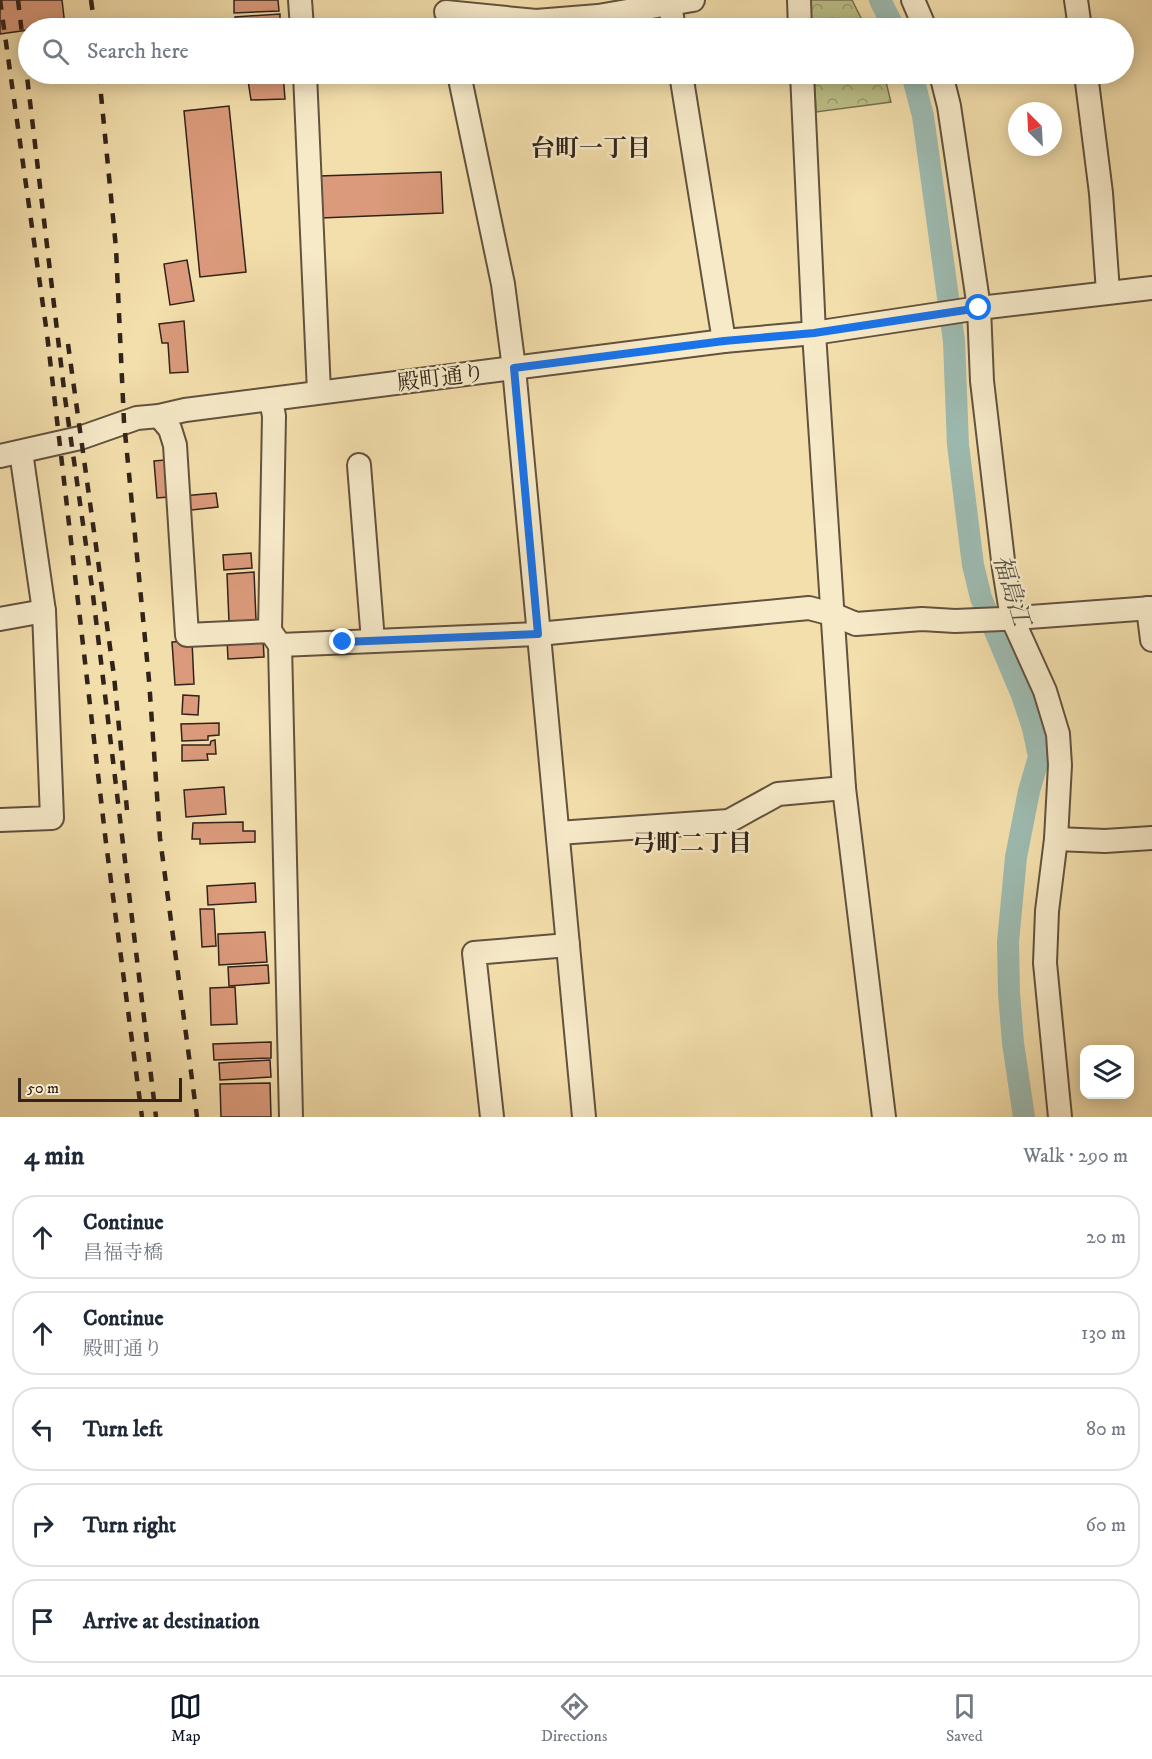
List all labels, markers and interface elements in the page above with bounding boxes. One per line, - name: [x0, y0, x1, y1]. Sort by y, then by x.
- search box: [18, 18, 1134, 84]
- icon: search: [39, 35, 72, 68]
- text: Search here: [87, 38, 189, 65]
- north arrow: [1008, 102, 1062, 156]
- district label: 台町一丁目: [531, 134, 651, 164]
- route start: [965, 294, 991, 320]
- street label: 殿町通り: [396, 360, 487, 397]
- water label: 福島江: [986, 551, 1037, 632]
- route end: [329, 628, 355, 654]
- district label: 弓町二丁目: [632, 829, 752, 859]
- map controls: [1080, 1045, 1134, 1099]
- button: layers: [1080, 1045, 1134, 1099]
- scale bar: [18, 1075, 182, 1102]
- text: 50 m: [27, 1078, 59, 1098]
- text: 4 min: [24, 1140, 84, 1173]
- text: Walk · 290 m: [1023, 1144, 1128, 1169]
- text: Continue: [83, 1209, 164, 1236]
- icon: ahead: [26, 1221, 59, 1254]
- text: 20 m: [1086, 1225, 1126, 1250]
- text: 昌福寺橋: [83, 1241, 163, 1266]
- text: Continue: [83, 1305, 164, 1332]
- icon: ahead: [26, 1317, 59, 1350]
- text: 130 m: [1081, 1321, 1126, 1346]
- text: 殿町通り: [83, 1337, 163, 1362]
- icon: left: [26, 1413, 59, 1446]
- text: Turn left: [83, 1416, 163, 1443]
- text: 80 m: [1086, 1417, 1126, 1442]
- icon: right: [26, 1509, 59, 1542]
- text: Turn right: [83, 1512, 176, 1539]
- text: 60 m: [1086, 1513, 1126, 1538]
- icon: arrive: [26, 1605, 59, 1638]
- text: Arrive at destination: [83, 1608, 260, 1635]
- tab: Map: [169, 1690, 202, 1746]
- tab: Directions: [541, 1690, 607, 1746]
- tab: Saved: [946, 1690, 983, 1746]

